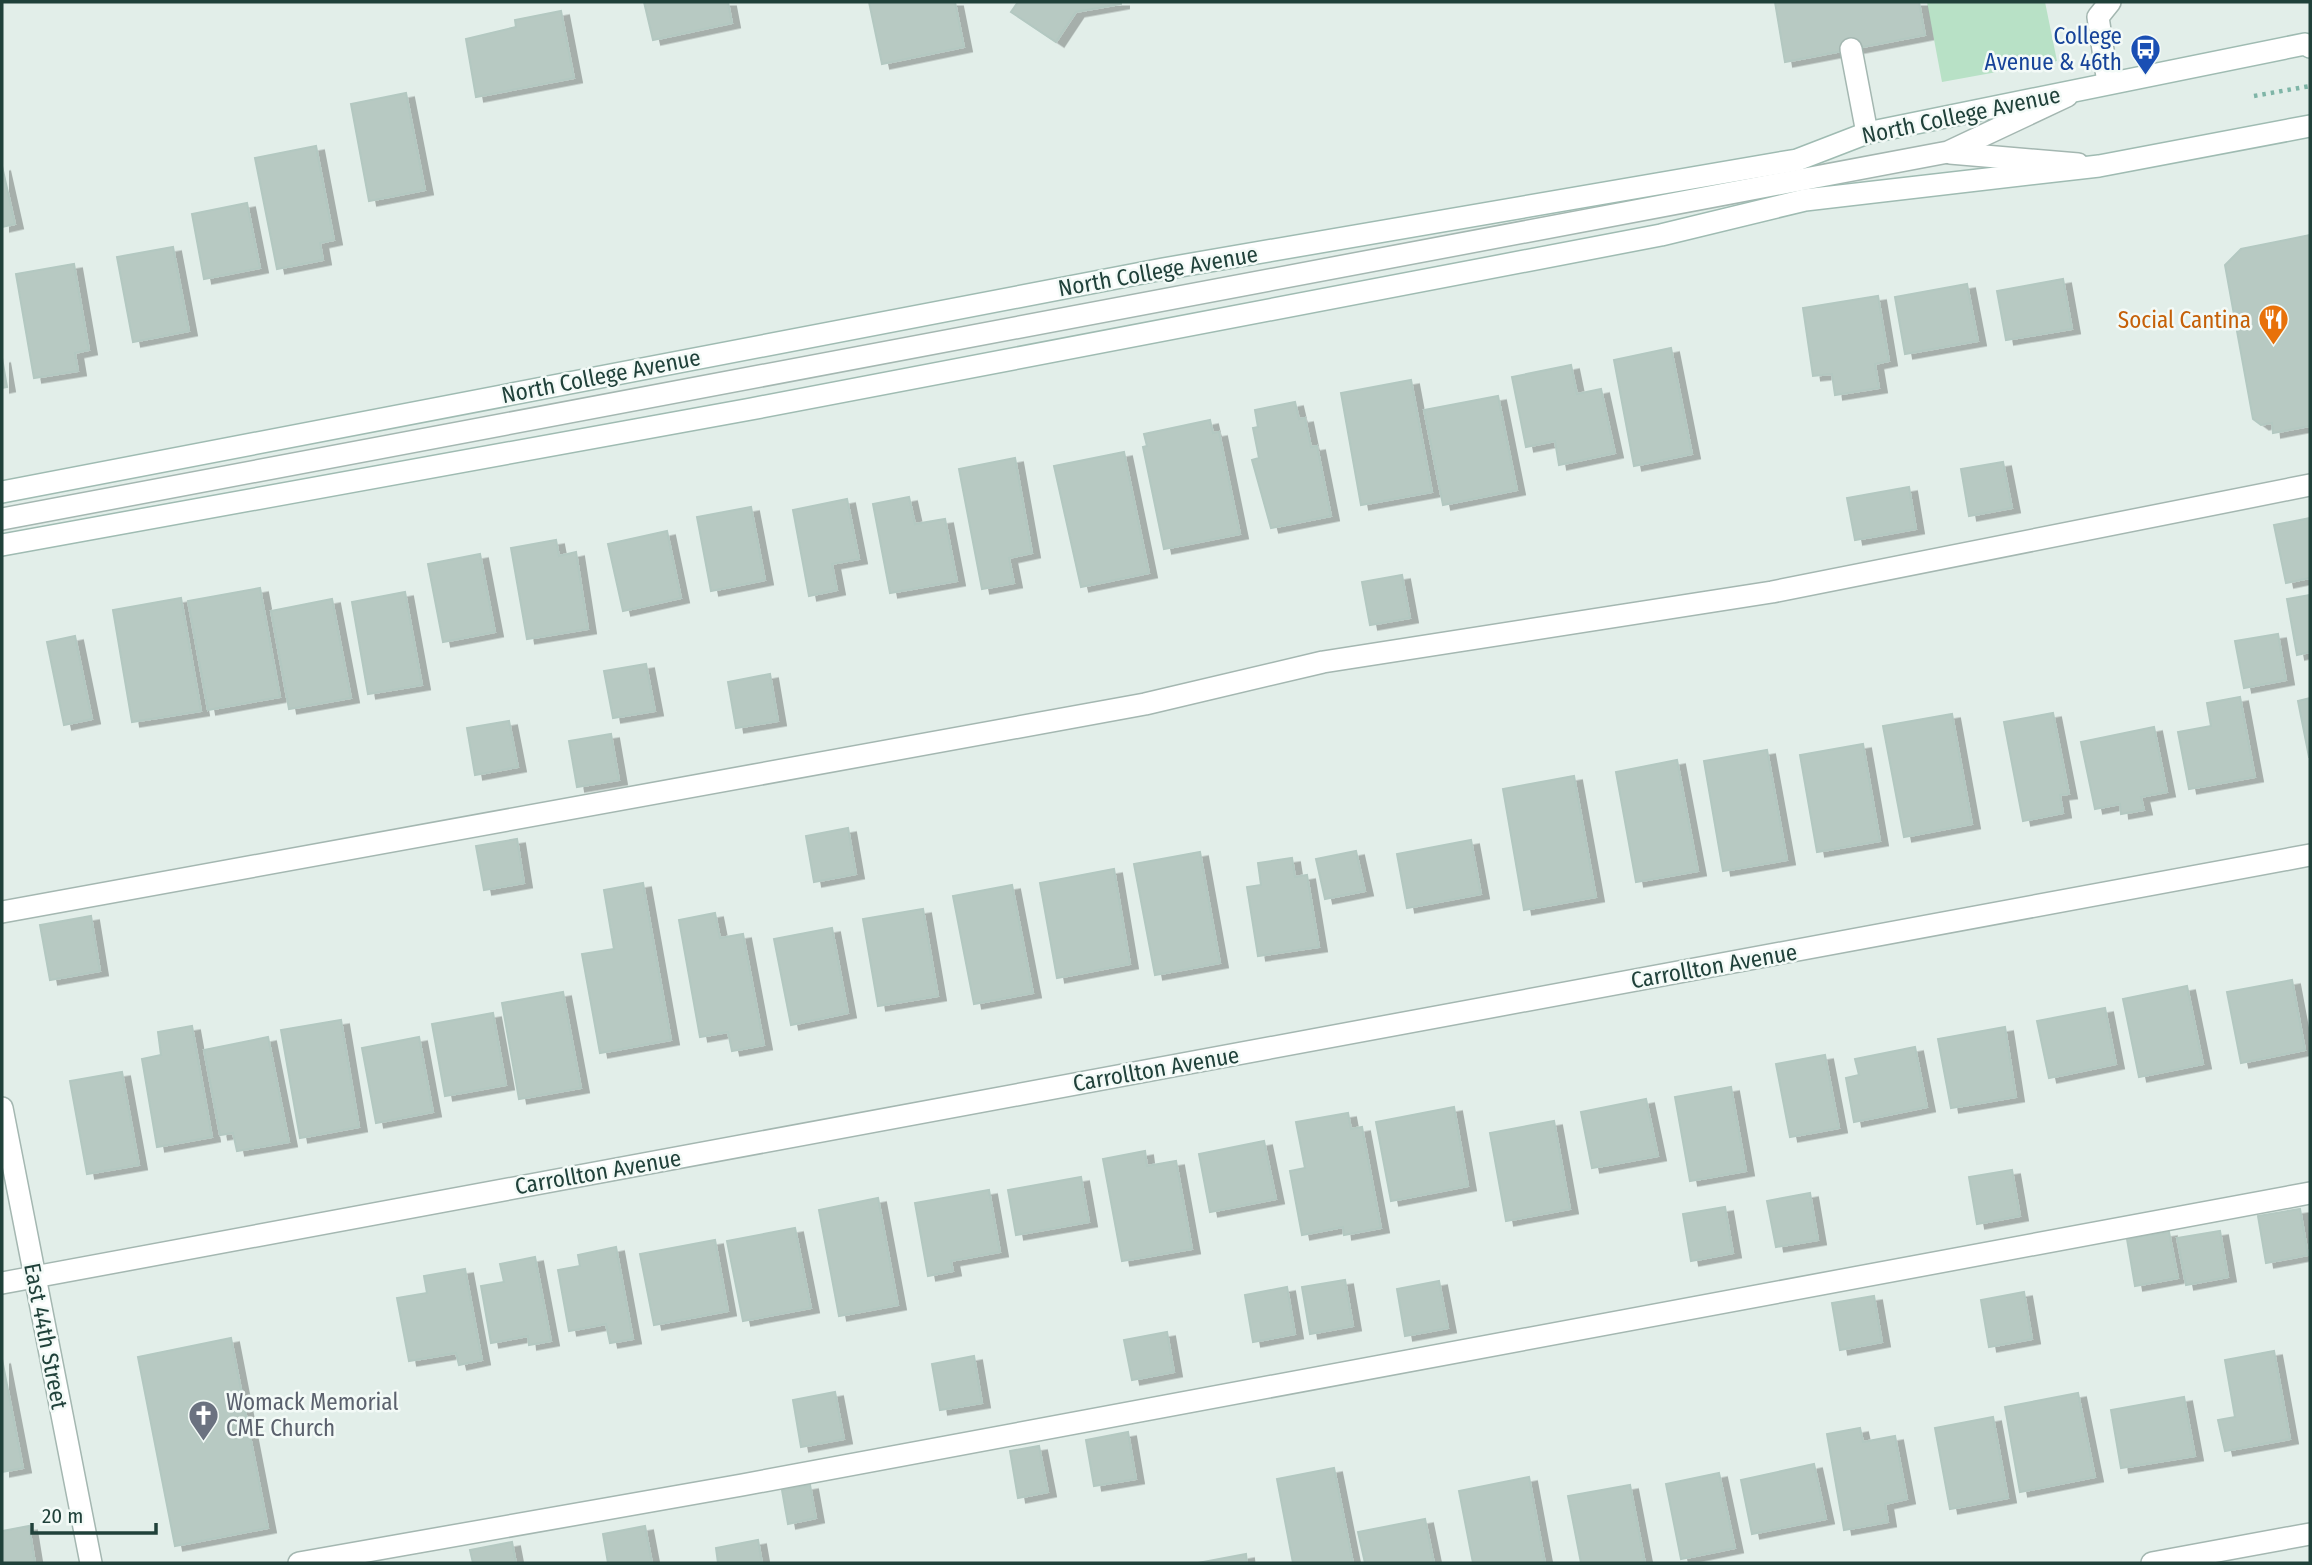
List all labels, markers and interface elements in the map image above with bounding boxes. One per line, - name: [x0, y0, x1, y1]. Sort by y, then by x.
- place label: College Avenue & 46th: [1985, 22, 2122, 76]
- bus stop icon: College Avenue & 46th: [2128, 32, 2162, 76]
- street label: North College Avenue: [1859, 80, 2063, 150]
- street label: North College Avenue: [1056, 240, 1260, 302]
- restaurant icon: Social Cantina: [2257, 303, 2291, 347]
- place label: Social Cantina: [2118, 306, 2251, 334]
- street label: North College Avenue: [499, 343, 703, 409]
- street label: Carrollton Avenue: [1629, 938, 1799, 994]
- street label: Carrollton Avenue: [1071, 1041, 1241, 1097]
- street label: Carrollton Avenue: [513, 1144, 683, 1200]
- street label: East 44th Street: [18, 1261, 74, 1412]
- place label: Womack Memorial CME Church: [226, 1388, 398, 1442]
- church icon: Womack Memorial CME Church: [186, 1398, 220, 1442]
- scale bar: [32, 1492, 156, 1536]
- text: 20 m: [42, 1503, 83, 1529]

